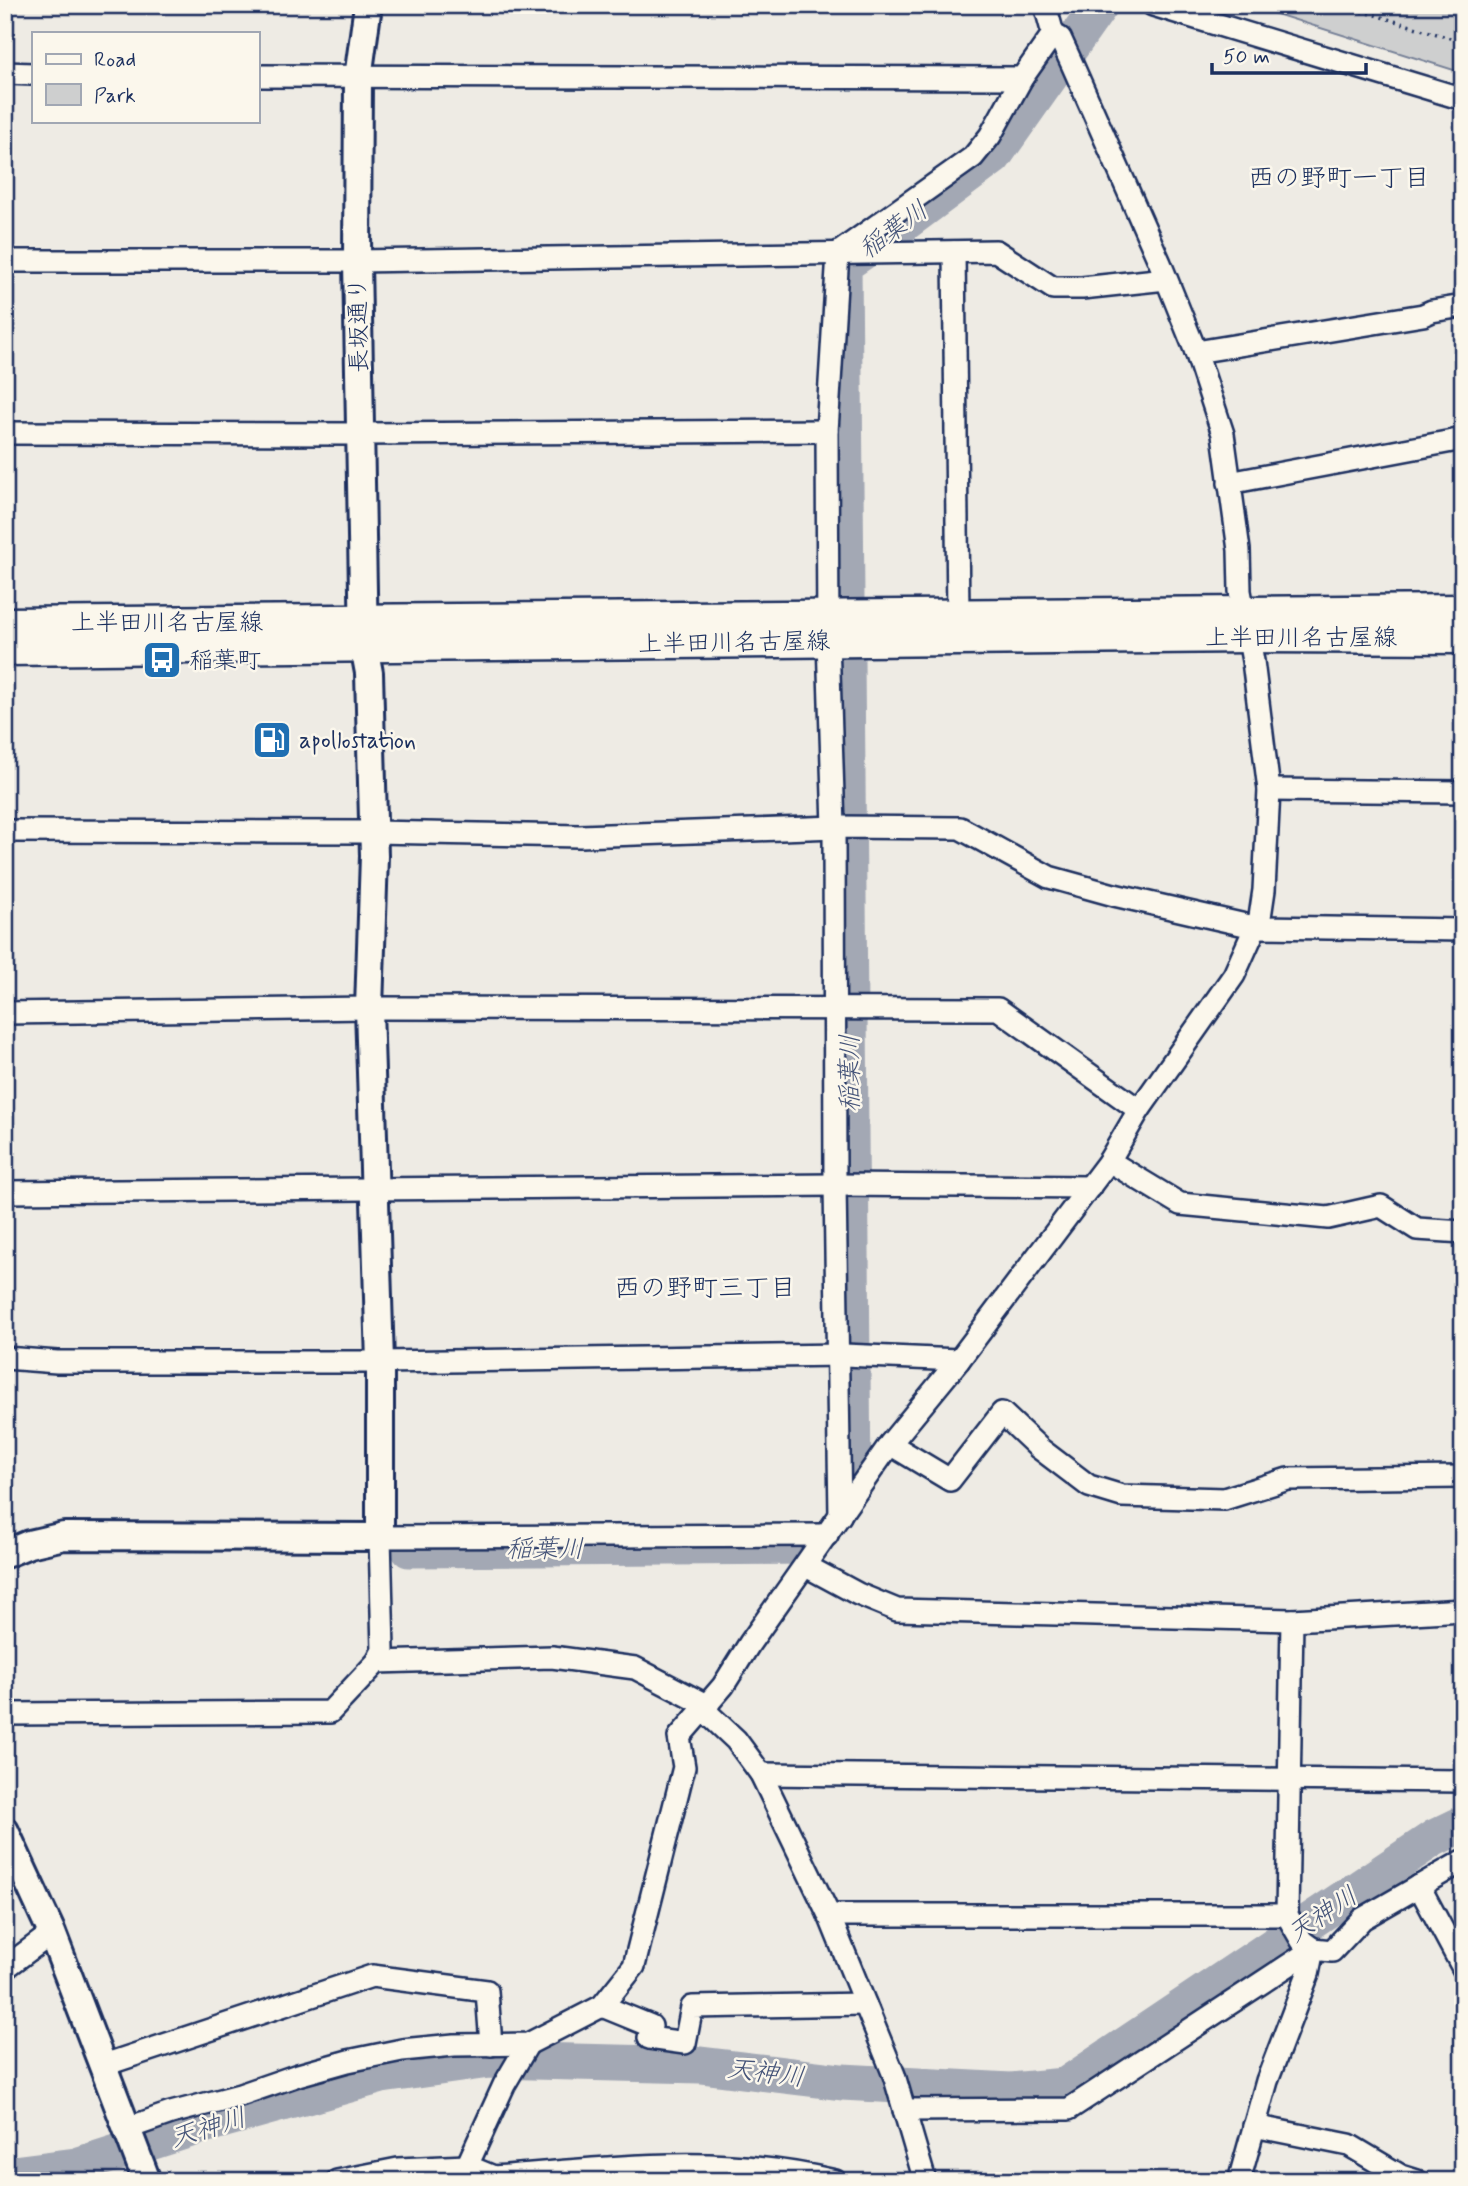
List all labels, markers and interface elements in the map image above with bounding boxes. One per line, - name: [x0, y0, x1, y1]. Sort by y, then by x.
- legend: [32, 32, 259, 122]
- scale bar: [1212, 32, 1366, 76]
- text: 50 m: [1223, 43, 1270, 71]
- text: Road: [94, 46, 136, 74]
- text: Park: [94, 82, 136, 110]
- district label: 西の野町一丁目: [1248, 162, 1430, 196]
- water label: 稲葉川: [853, 194, 936, 267]
- street label: 長坂通り: [343, 277, 376, 373]
- street label: 上半田川名古屋線: [71, 608, 263, 639]
- street label: 上半田川名古屋線: [1205, 623, 1397, 654]
- street label: 上半田川名古屋線: [638, 626, 830, 661]
- bus stop icon: 稲葉町: [141, 639, 183, 681]
- place label: 稲葉町: [189, 646, 261, 677]
- fuel station icon: apollostation: [251, 719, 293, 761]
- place label: apollostation: [299, 726, 416, 757]
- water label: 稲葉川: [834, 1034, 868, 1112]
- district label: 西の野町三丁目: [614, 1272, 796, 1306]
- water label: 稲葉川: [506, 1533, 584, 1567]
- water label: 天神川: [1281, 1880, 1365, 1952]
- water label: 天神川: [725, 2052, 807, 2096]
- water label: 天神川: [166, 2101, 251, 2157]

